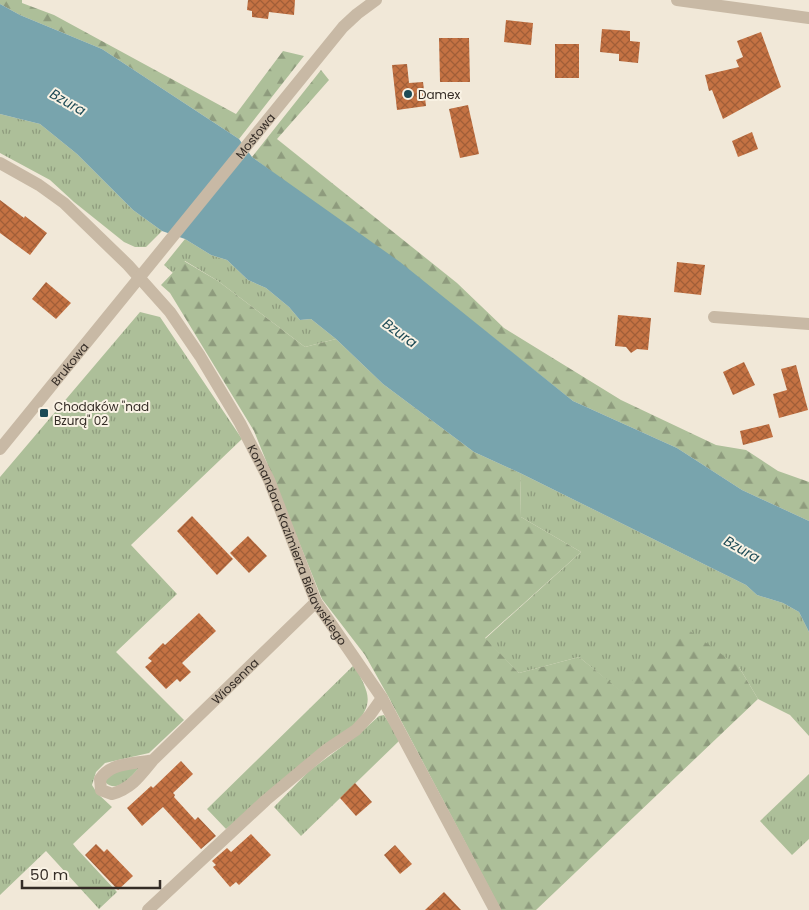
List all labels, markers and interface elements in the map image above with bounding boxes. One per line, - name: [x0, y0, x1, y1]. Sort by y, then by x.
- water label: Bzura: [46, 84, 90, 121]
- place label: Damex: [418, 86, 460, 103]
- marker: Damex: [402, 88, 414, 100]
- street label: Mostowa: [231, 109, 279, 162]
- water label: Bzura: [379, 314, 422, 353]
- street label: Brukowa: [47, 338, 92, 389]
- place label: Chodaków "nad Bzurą" 02: [54, 398, 149, 429]
- marker: Chodaków "nad Bzurą" 02: [38, 407, 50, 419]
- street label: Komandora Kazimierza Bielawskiego: [244, 441, 352, 648]
- water label: Bzura: [720, 531, 764, 568]
- street label: Wiosenna: [207, 654, 262, 708]
- scale bar: [22, 858, 160, 890]
- text: 50 m: [30, 864, 68, 885]

